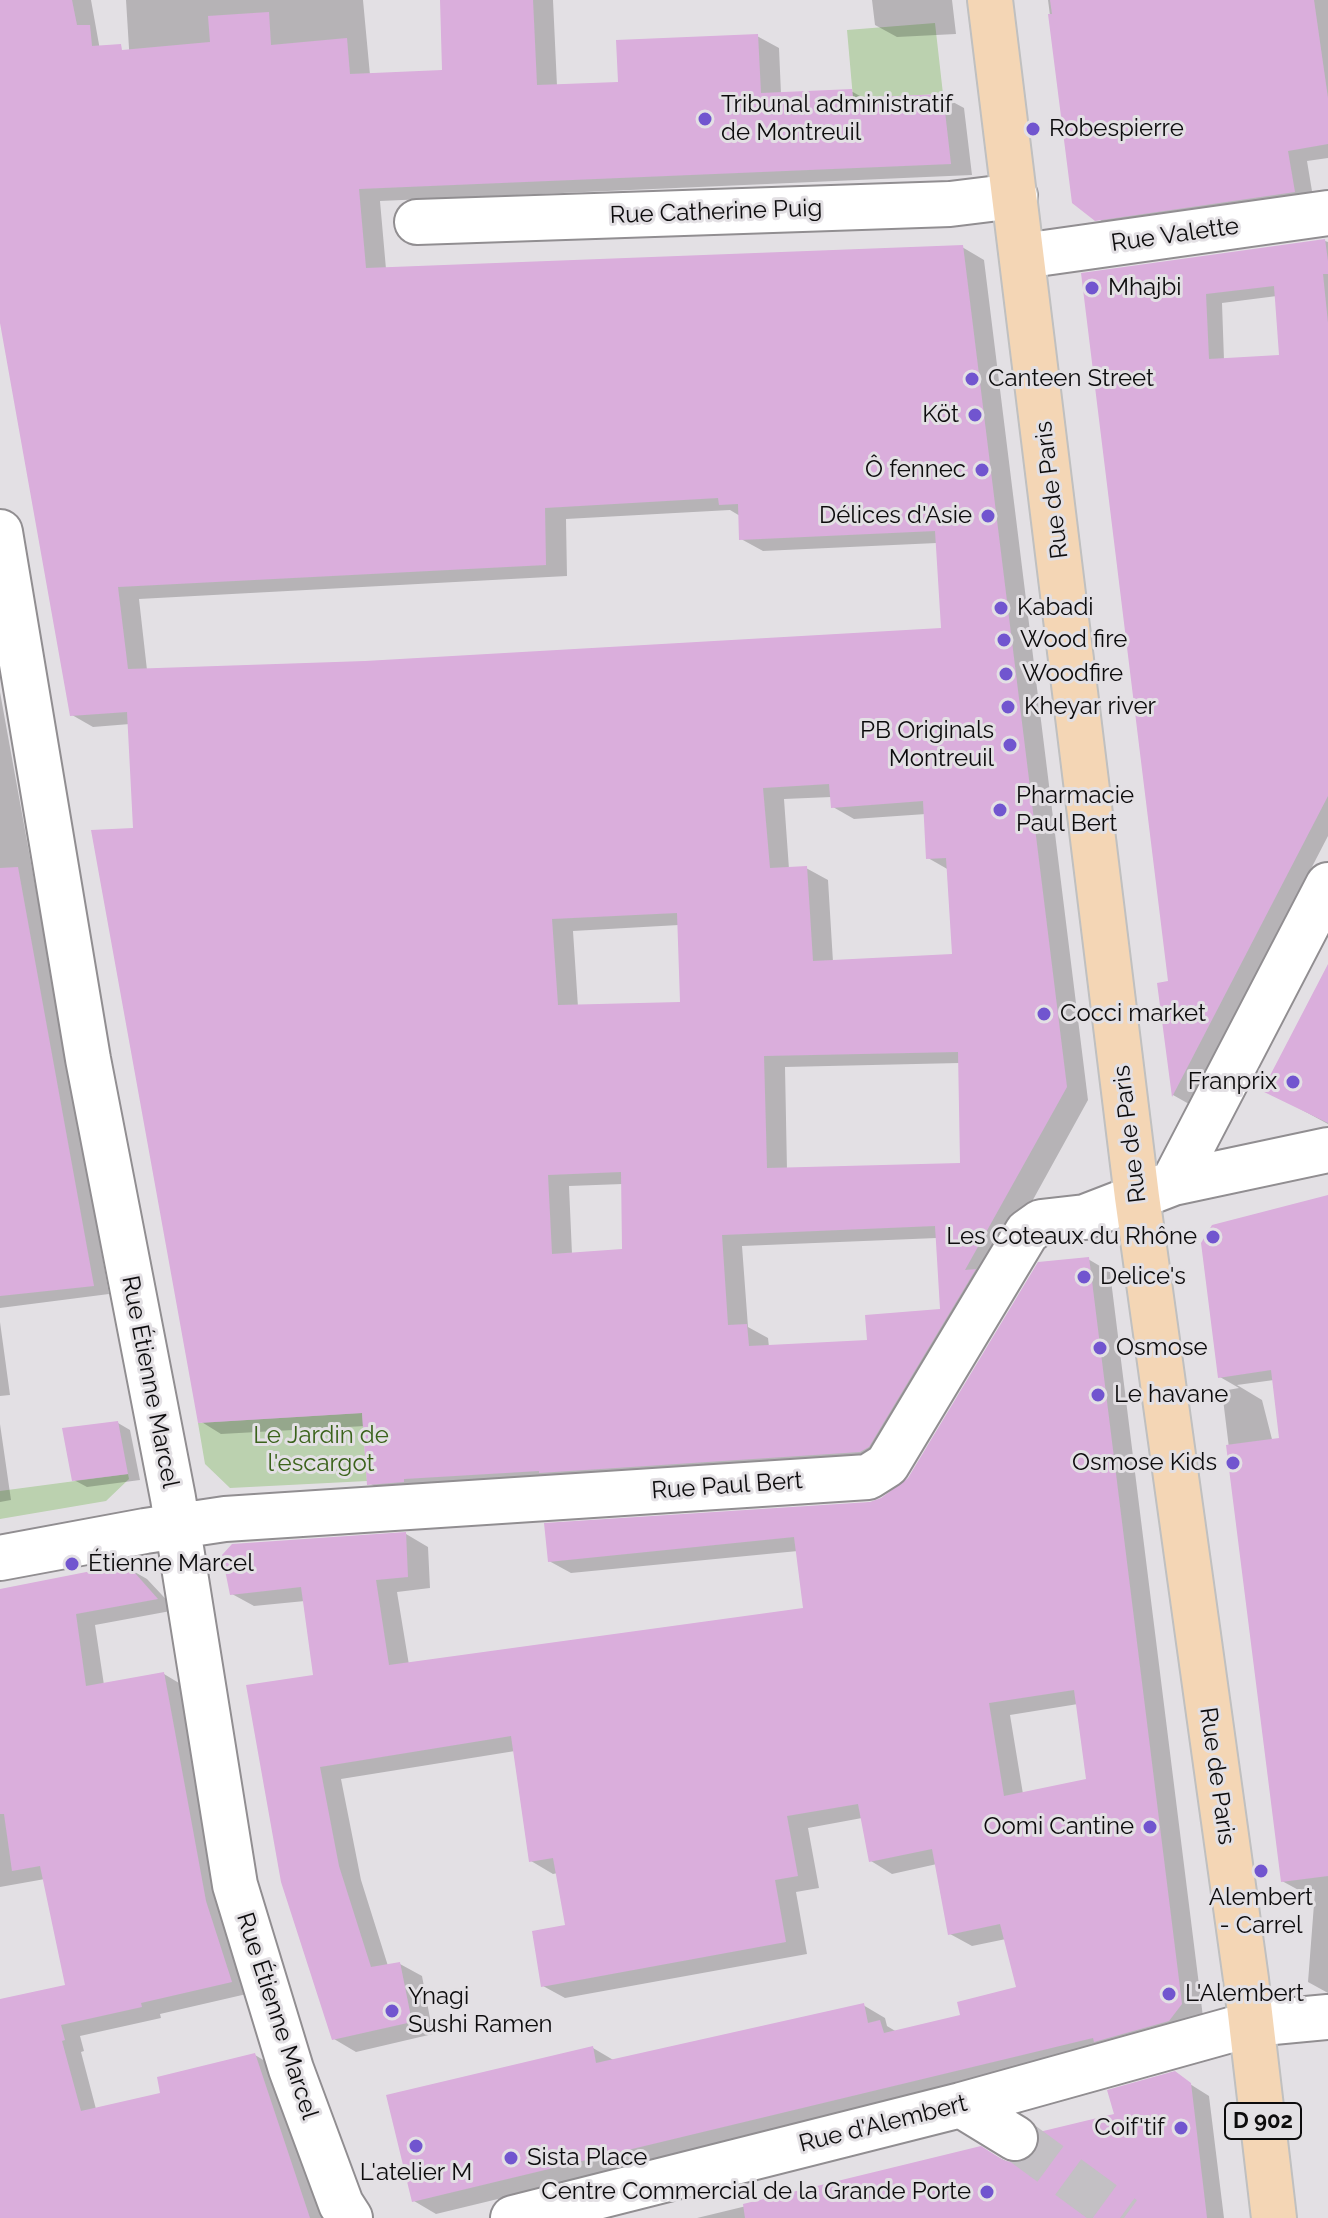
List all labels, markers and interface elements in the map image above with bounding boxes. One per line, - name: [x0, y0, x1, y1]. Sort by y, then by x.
- place label: Tribunal administratif de Montreuil: [721, 91, 953, 147]
- marker: Tribunal administratif de Montreuil: [696, 110, 714, 128]
- place label: Robespierre: [1049, 115, 1184, 143]
- marker: Robespierre: [1024, 120, 1042, 138]
- street label: Rue Catherine Puig: [609, 194, 823, 230]
- street label: Rue Valette: [1109, 212, 1241, 258]
- place label: Mhajbi: [1108, 274, 1182, 302]
- marker: Mhajbi: [1083, 279, 1101, 297]
- place label: Canteen Street: [988, 365, 1154, 393]
- marker: Canteen Street: [963, 370, 981, 388]
- place label: Köt: [922, 401, 959, 429]
- marker: Köt: [966, 406, 984, 424]
- street label: Rue de Paris: [1029, 420, 1075, 560]
- place label: Ô fennec: [865, 456, 966, 484]
- marker: Ô fennec: [973, 461, 991, 479]
- place label: Délices d'Asie: [819, 502, 972, 530]
- marker: Délices d'Asie: [979, 507, 997, 525]
- place label: Kabadi: [1017, 594, 1094, 622]
- marker: Kabadi: [992, 599, 1010, 617]
- place label: Wood fire: [1020, 626, 1127, 654]
- marker: Wood fire: [995, 631, 1013, 649]
- place label: Woodfire: [1022, 660, 1123, 688]
- marker: Woodfire: [997, 665, 1015, 683]
- place label: Kheyar river: [1024, 693, 1156, 721]
- marker: Kheyar river: [999, 698, 1017, 716]
- place label: PB Originals Montreuil: [860, 717, 994, 773]
- marker: PB Originals Montreuil: [1001, 736, 1019, 754]
- place label: Pharmacie Paul Bert: [1016, 782, 1134, 838]
- marker: Pharmacie Paul Bert: [991, 801, 1009, 819]
- place label: Cocci market: [1060, 1000, 1206, 1028]
- marker: Cocci market: [1035, 1005, 1053, 1023]
- street label: Rue de Paris: [1107, 1064, 1153, 1204]
- place label: Franprix: [1188, 1068, 1277, 1096]
- marker: Franprix: [1284, 1073, 1302, 1091]
- place label: Les Coteaux du Rhône: [946, 1223, 1197, 1251]
- marker: Les Coteaux du Rhône: [1204, 1228, 1222, 1246]
- place label: Delice's: [1100, 1263, 1186, 1291]
- marker: Delice's: [1075, 1268, 1093, 1286]
- street label: Rue Étienne Marcel: [115, 1273, 185, 1491]
- place label: Osmose: [1116, 1334, 1208, 1362]
- marker: Osmose: [1091, 1339, 1109, 1357]
- place label: Le havane: [1114, 1381, 1228, 1409]
- marker: Le havane: [1089, 1386, 1107, 1404]
- park label: Le Jardin de l'escargot: [253, 1422, 389, 1478]
- place label: Osmose Kids: [1072, 1449, 1217, 1477]
- marker: Osmose Kids: [1224, 1454, 1242, 1472]
- street label: Rue Paul Bert: [651, 1466, 803, 1506]
- place label: Étienne Marcel: [88, 1550, 254, 1578]
- marker: Étienne Marcel: [63, 1555, 81, 1573]
- street label: Rue de Paris: [1193, 1706, 1241, 1846]
- place label: Oomi Cantine: [984, 1813, 1134, 1841]
- marker: Oomi Cantine: [1141, 1818, 1159, 1836]
- marker: Alembert - Carrel: [1252, 1862, 1270, 1880]
- place label: Alembert - Carrel: [1209, 1884, 1313, 1940]
- street label: Rue Étienne Marcel: [230, 1909, 324, 2123]
- place label: L'Alembert: [1185, 1980, 1304, 2008]
- place label: Ynagi Sushi Ramen: [408, 1983, 552, 2039]
- marker: L'Alembert: [1160, 1985, 1178, 2003]
- marker: Ynagi Sushi Ramen: [383, 2002, 401, 2020]
- street label: Rue d'Alembert: [796, 2089, 970, 2159]
- road number: D 902: [1225, 2103, 1301, 2139]
- place label: Coif'tif: [1094, 2114, 1165, 2142]
- marker: Coif'tif: [1172, 2119, 1190, 2137]
- marker: L'atelier M: [407, 2137, 425, 2155]
- place label: Sista Place: [527, 2144, 647, 2172]
- marker: Sista Place: [502, 2149, 520, 2167]
- place label: L'atelier M: [360, 2159, 472, 2187]
- place label: Centre Commercial de la Grande Porte: [541, 2178, 971, 2206]
- marker: Centre Commercial de la Grande Porte: [978, 2183, 996, 2201]

